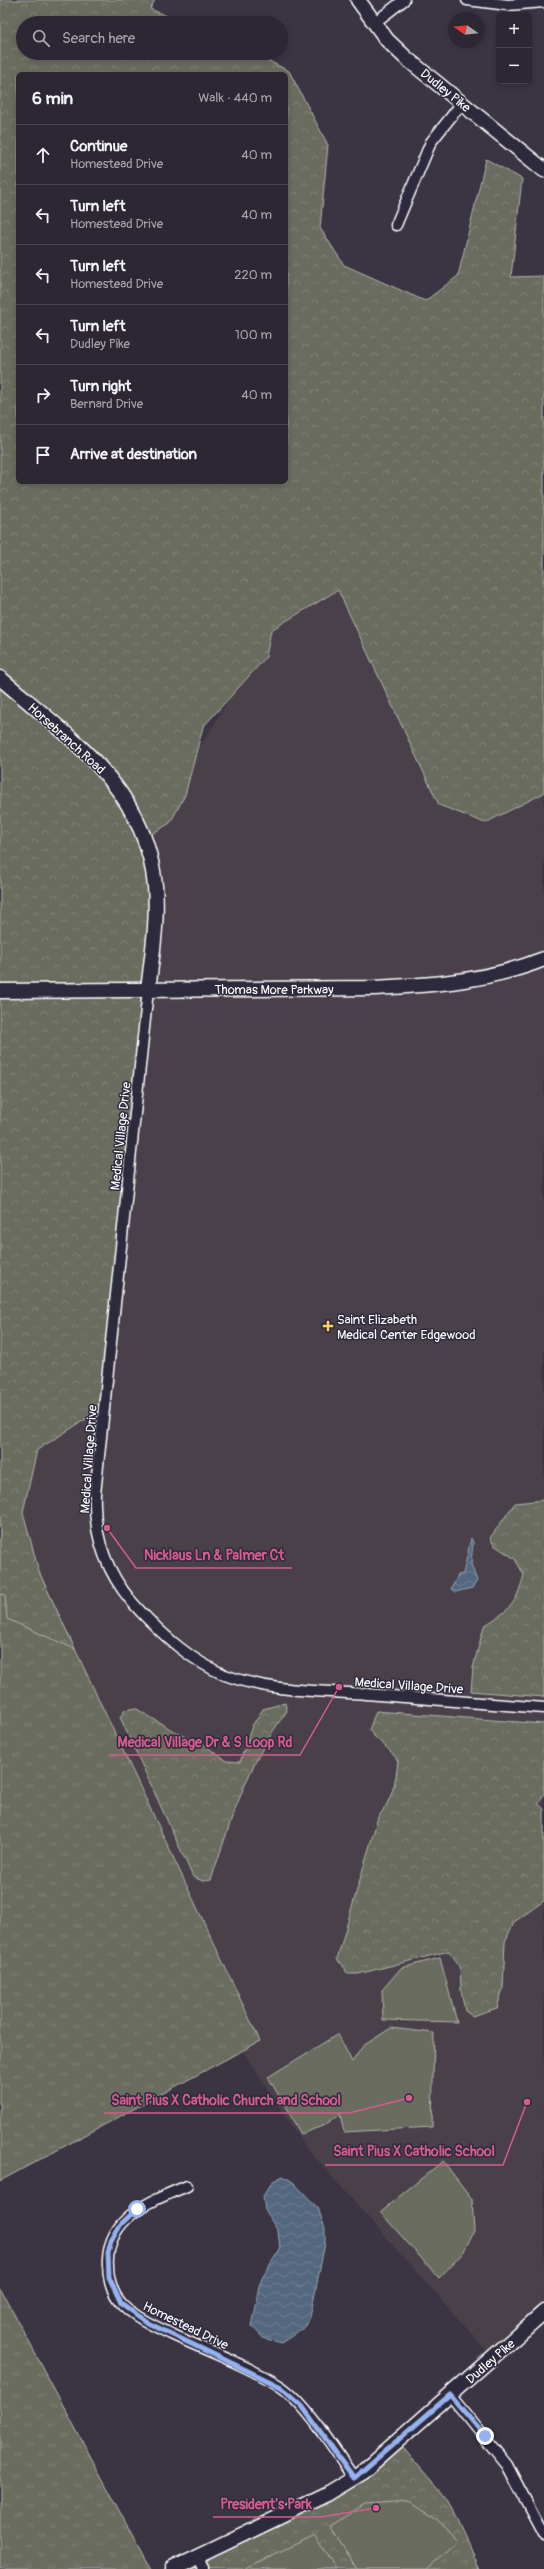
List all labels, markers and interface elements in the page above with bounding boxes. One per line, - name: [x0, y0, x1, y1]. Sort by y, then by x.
- north arrow: [448, 12, 484, 48]
- map controls: [496, 12, 532, 84]
- button: +: [496, 12, 532, 48]
- search box: [16, 16, 288, 60]
- icon: search: [30, 27, 52, 49]
- text: Search here: [62, 29, 135, 48]
- button: −: [496, 48, 532, 84]
- street label: Dudley Pike: [417, 66, 474, 116]
- text: 6 min: [32, 88, 73, 109]
- text: Walk · 440 m: [198, 90, 272, 106]
- text: Continue: [70, 137, 128, 156]
- icon: ahead: [32, 144, 54, 166]
- text: 40 m: [241, 147, 272, 163]
- text: Homestead Drive: [70, 156, 163, 172]
- text: Turn left: [70, 197, 126, 216]
- icon: left: [32, 204, 54, 226]
- text: 40 m: [241, 207, 272, 223]
- text: Homestead Drive: [70, 216, 163, 232]
- text: Turn left: [70, 257, 126, 276]
- icon: left: [32, 264, 54, 286]
- text: 220 m: [234, 267, 272, 283]
- text: Homestead Drive: [70, 276, 163, 292]
- text: Turn left: [70, 317, 126, 336]
- icon: left: [32, 324, 54, 346]
- text: 100 m: [235, 327, 272, 343]
- text: Dudley Pike: [70, 336, 130, 352]
- text: Turn right: [70, 377, 131, 396]
- icon: right: [32, 384, 54, 406]
- text: 40 m: [241, 387, 272, 403]
- text: Bernard Drive: [70, 396, 143, 412]
- icon: arrive: [32, 444, 54, 466]
- text: Arrive at destination: [70, 445, 197, 464]
- street label: Horsebranch Road: [24, 700, 108, 778]
- street label: Thomas More Parkway: [214, 982, 334, 998]
- street label: Medical Village Drive: [107, 1081, 135, 1191]
- place label: Saint Elizabeth Medical Center Edgewood: [337, 1312, 476, 1343]
- marker: Saint Elizabeth Medical Center Edgewood: [322, 1320, 334, 1332]
- street label: Medical Village Drive: [77, 1404, 101, 1514]
- callout: Nicklaus Ln & Palmer Ct: [136, 1542, 292, 1568]
- text: Nicklaus Ln & Palmer Ct: [144, 1547, 284, 1564]
- street label: Medical Village Drive: [354, 1674, 464, 1698]
- callout: Medical Village Dr & S Loop Rd: [109, 1729, 300, 1755]
- text: Medical Village Dr & S Loop Rd: [118, 1734, 293, 1751]
- callout: Saint Pius X Catholic Church and School: [104, 2087, 349, 2113]
- text: Saint Pius X Catholic Church and School: [111, 2092, 341, 2109]
- callout: Saint Pius X Catholic School: [325, 2139, 503, 2165]
- text: Saint Pius X Catholic School: [333, 2143, 495, 2160]
- route start: [128, 2200, 146, 2218]
- street label: Homestead Drive: [140, 2298, 231, 2354]
- street label: Dudley Pike: [463, 2336, 519, 2387]
- route end: [476, 2427, 494, 2445]
- callout: President’s Park: [213, 2491, 320, 2517]
- text: President’s Park: [220, 2496, 312, 2513]

